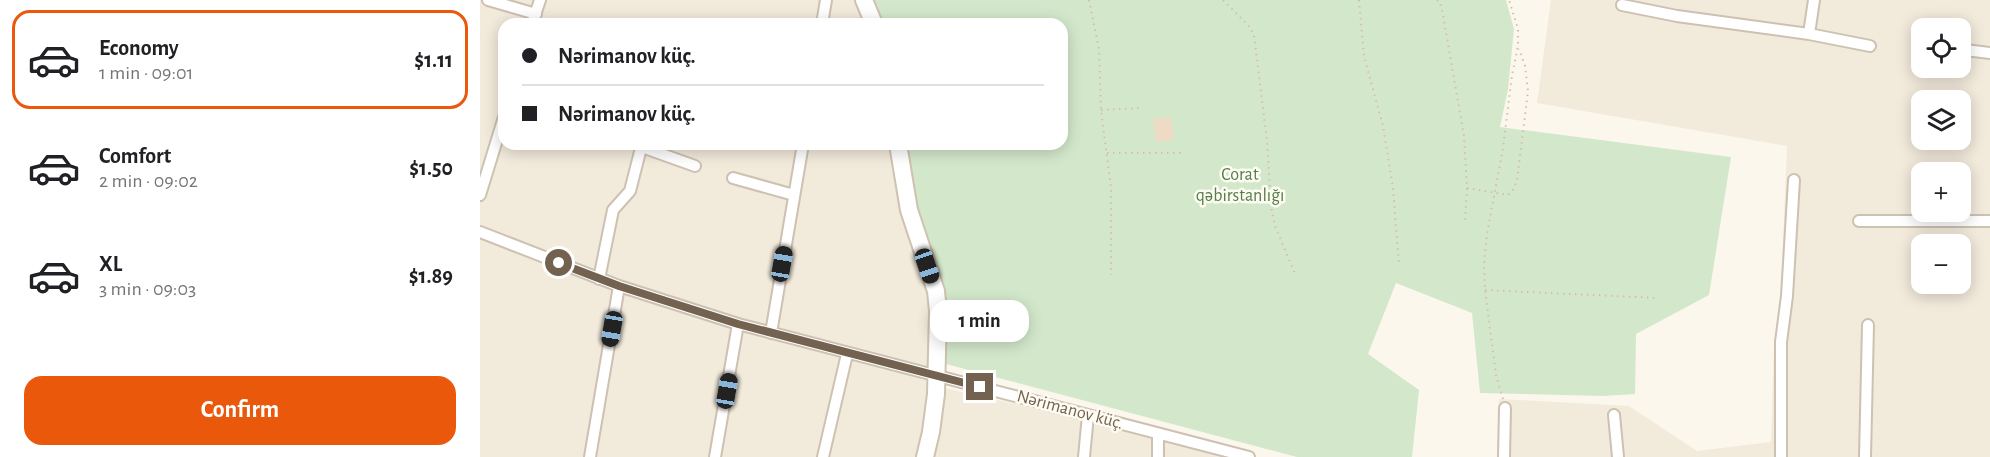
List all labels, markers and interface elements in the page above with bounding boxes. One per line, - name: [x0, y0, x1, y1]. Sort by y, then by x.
- map controls: [1911, 18, 1971, 294]
- button: locate: [1911, 18, 1971, 78]
- icon: car: [27, 33, 81, 87]
- text: Economy: [99, 37, 179, 59]
- text: Nərimanov küç.: [558, 45, 696, 67]
- text: $1.11: [414, 49, 453, 71]
- text: 1 min · 09:01: [99, 63, 194, 83]
- button: layers: [1911, 90, 1971, 150]
- text: Nərimanov küç.: [558, 103, 696, 125]
- icon: car: [27, 141, 81, 195]
- text: Comfort: [99, 145, 171, 167]
- text: $1.50: [409, 157, 453, 179]
- button: +: [1911, 162, 1971, 222]
- park label: Corat qəbirstanlığı: [1196, 166, 1284, 205]
- text: 2 min · 09:02: [99, 171, 198, 191]
- button: −: [1911, 234, 1971, 294]
- car: [770, 245, 794, 283]
- car: [913, 246, 941, 286]
- icon: car: [27, 249, 81, 303]
- route start: [545, 249, 572, 276]
- text: XL: [99, 253, 122, 275]
- text: $1.89: [409, 265, 453, 287]
- text: 3 min · 09:03: [99, 279, 196, 299]
- callout: 1 min: [930, 300, 1030, 342]
- car: [600, 310, 624, 348]
- text: 1 min: [958, 311, 1001, 331]
- car: [715, 372, 739, 410]
- route end: [966, 373, 993, 400]
- button: Confirm: [24, 376, 456, 445]
- street label: Nərimanov küç.: [1015, 387, 1125, 433]

